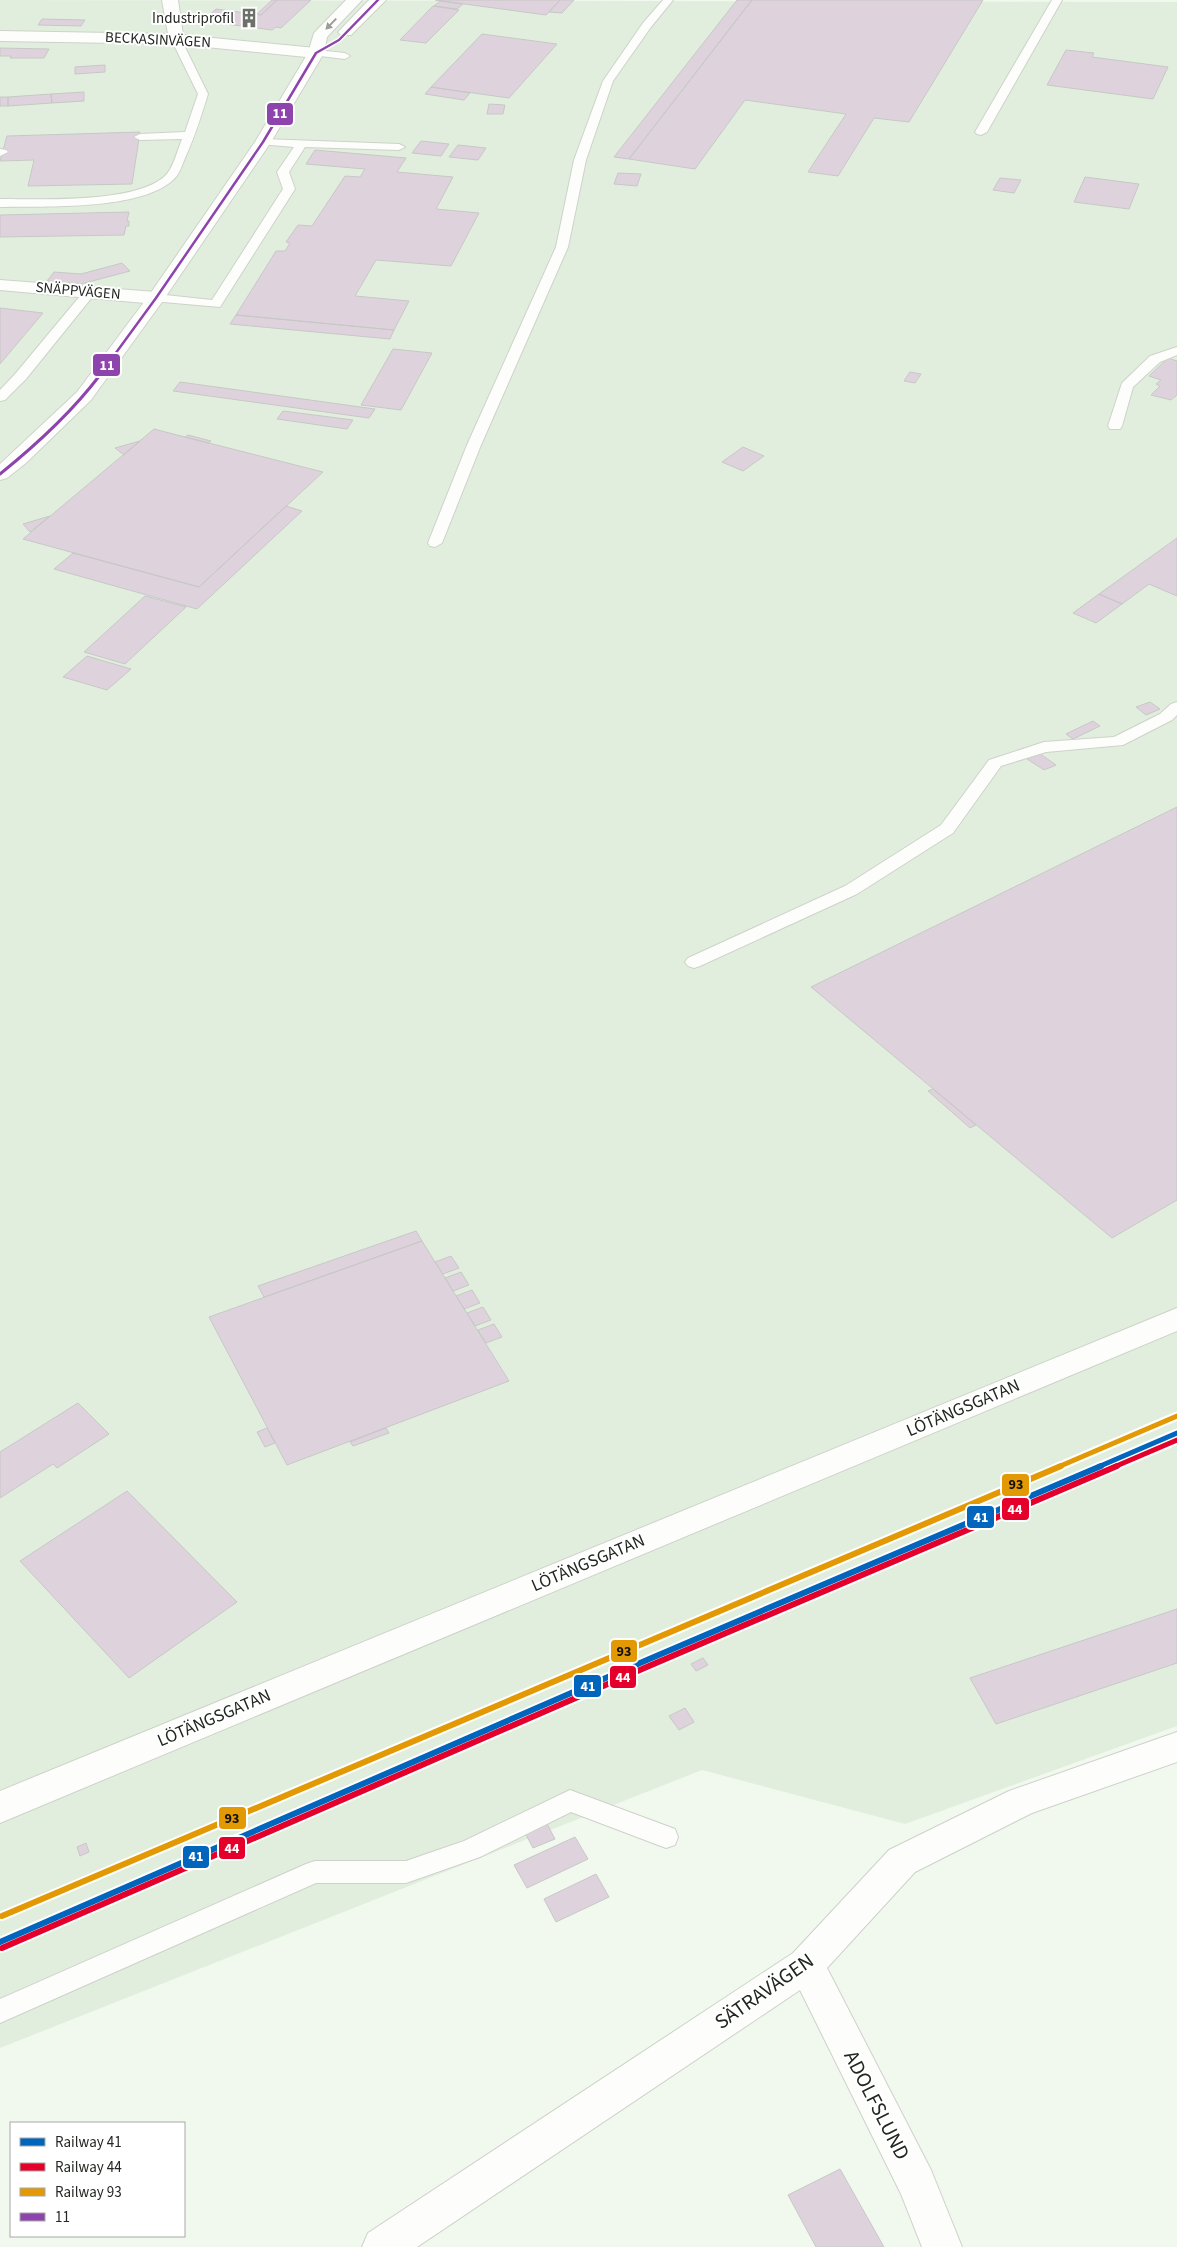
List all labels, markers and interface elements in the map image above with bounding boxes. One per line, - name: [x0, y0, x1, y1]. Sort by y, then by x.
- building icon: Industriprofil: [238, 7, 260, 29]
- place label: Industriprofil: [152, 8, 234, 29]
- one-way arrow: [325, 18, 337, 30]
- street label: BECKASINVÄGEN: [105, 27, 211, 53]
- line badge: 11: [266, 102, 294, 126]
- text: 11: [273, 104, 287, 124]
- street label: SNÄPPVÄGEN: [35, 277, 121, 305]
- line badge: 11: [92, 353, 121, 377]
- text: 11: [100, 356, 114, 376]
- street label: LÖTÄNGSGATAN: [902, 1373, 1024, 1443]
- line badge: 93: [1001, 1473, 1030, 1497]
- text: 93: [1009, 1475, 1023, 1495]
- line badge: 44: [1001, 1497, 1030, 1521]
- text: 44: [1008, 1500, 1023, 1520]
- line badge: 41: [966, 1505, 995, 1529]
- text: 41: [974, 1508, 988, 1528]
- street label: LÖTÄNGSGATAN: [527, 1528, 649, 1598]
- line badge: 93: [610, 1639, 638, 1663]
- text: 93: [617, 1642, 631, 1662]
- line badge: 44: [609, 1665, 637, 1689]
- text: 44: [616, 1668, 631, 1688]
- line badge: 41: [573, 1674, 602, 1698]
- text: 41: [581, 1677, 595, 1697]
- street label: LÖTÄNGSGATAN: [153, 1683, 275, 1753]
- line badge: 93: [218, 1806, 247, 1830]
- text: 93: [225, 1809, 239, 1829]
- line badge: 44: [218, 1836, 246, 1860]
- text: 44: [225, 1839, 240, 1859]
- line badge: 41: [182, 1845, 210, 1869]
- text: 41: [189, 1847, 203, 1867]
- street label: SÄTRAVÄGEN: [708, 1946, 820, 2036]
- street label: ADOLFSLUND: [837, 2045, 917, 2165]
- legend: [10, 2122, 185, 2237]
- text: Railway 41: [55, 2132, 122, 2153]
- text: Railway 44: [55, 2157, 122, 2178]
- text: Railway 93: [55, 2182, 122, 2203]
- text: 11: [55, 2207, 70, 2228]

